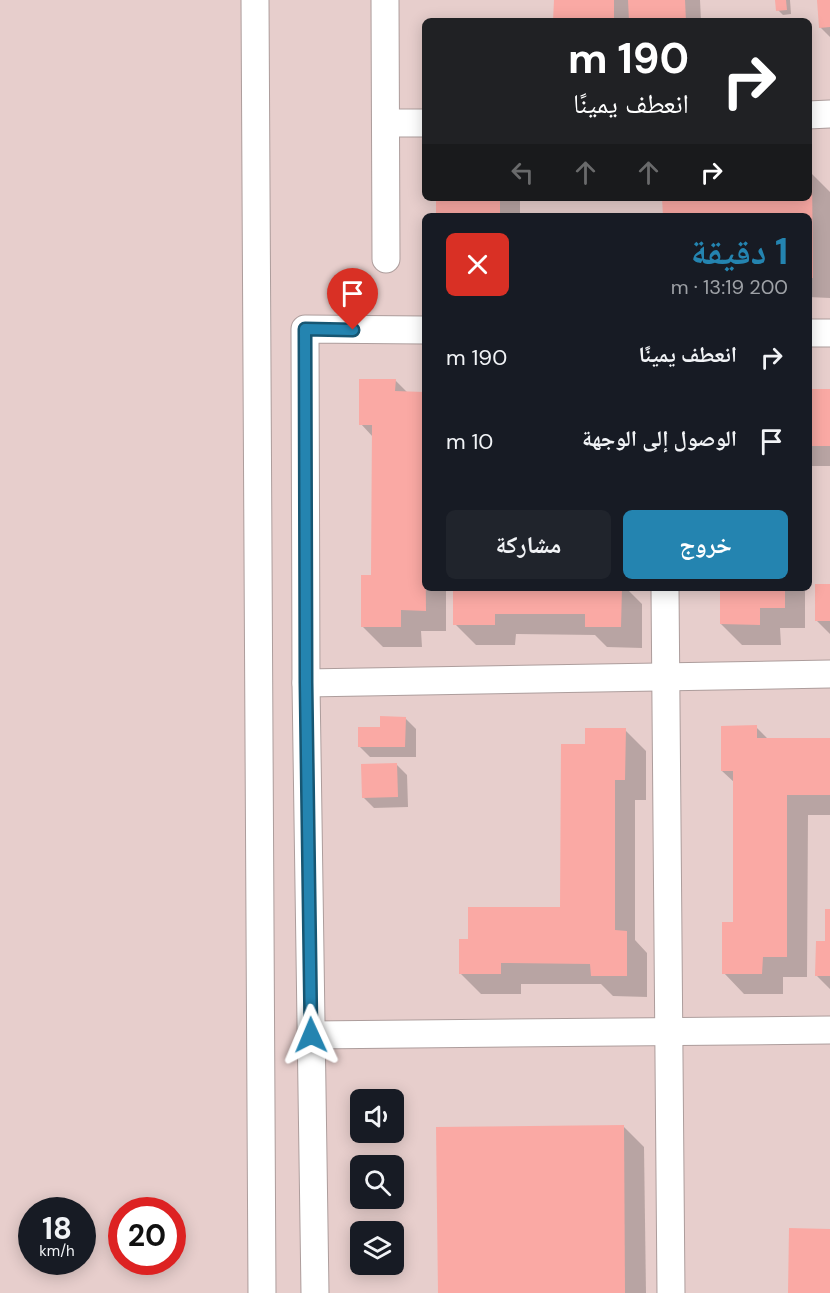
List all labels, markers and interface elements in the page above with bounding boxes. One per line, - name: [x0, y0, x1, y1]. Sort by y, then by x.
- text: 190 m: [568, 31, 689, 86]
- icon: right: [710, 42, 788, 120]
- text: انعطف يمينًا: [573, 86, 689, 121]
- icon: left: [506, 156, 539, 189]
- icon: ahead: [569, 156, 602, 189]
- icon: ahead: [632, 156, 665, 189]
- icon: right: [695, 156, 728, 189]
- text: 1 دقيقة: [691, 228, 788, 275]
- button: close: [446, 233, 509, 296]
- pin: [327, 268, 378, 330]
- text: 200 m · 13:19: [671, 274, 788, 300]
- icon: arrive: [336, 277, 369, 310]
- text: انعطف يمينًا: [639, 340, 737, 369]
- icon: right: [755, 341, 788, 374]
- text: 190 m: [446, 343, 507, 372]
- text: الوصول إلى الوجهة: [582, 424, 737, 453]
- icon: arrive: [755, 425, 788, 458]
- text: 10 m: [446, 427, 493, 456]
- button: مشاركة: [446, 510, 611, 579]
- button: خروج: [623, 510, 788, 579]
- position arrow: [279, 1003, 343, 1067]
- map controls: [350, 1089, 404, 1275]
- button: sound: [350, 1089, 404, 1143]
- button: search: [350, 1155, 404, 1209]
- speed limit sign: 20: [108, 1197, 186, 1275]
- text: 18: [42, 1209, 72, 1248]
- button: layers: [350, 1221, 404, 1275]
- text: km/h: [39, 1241, 75, 1261]

